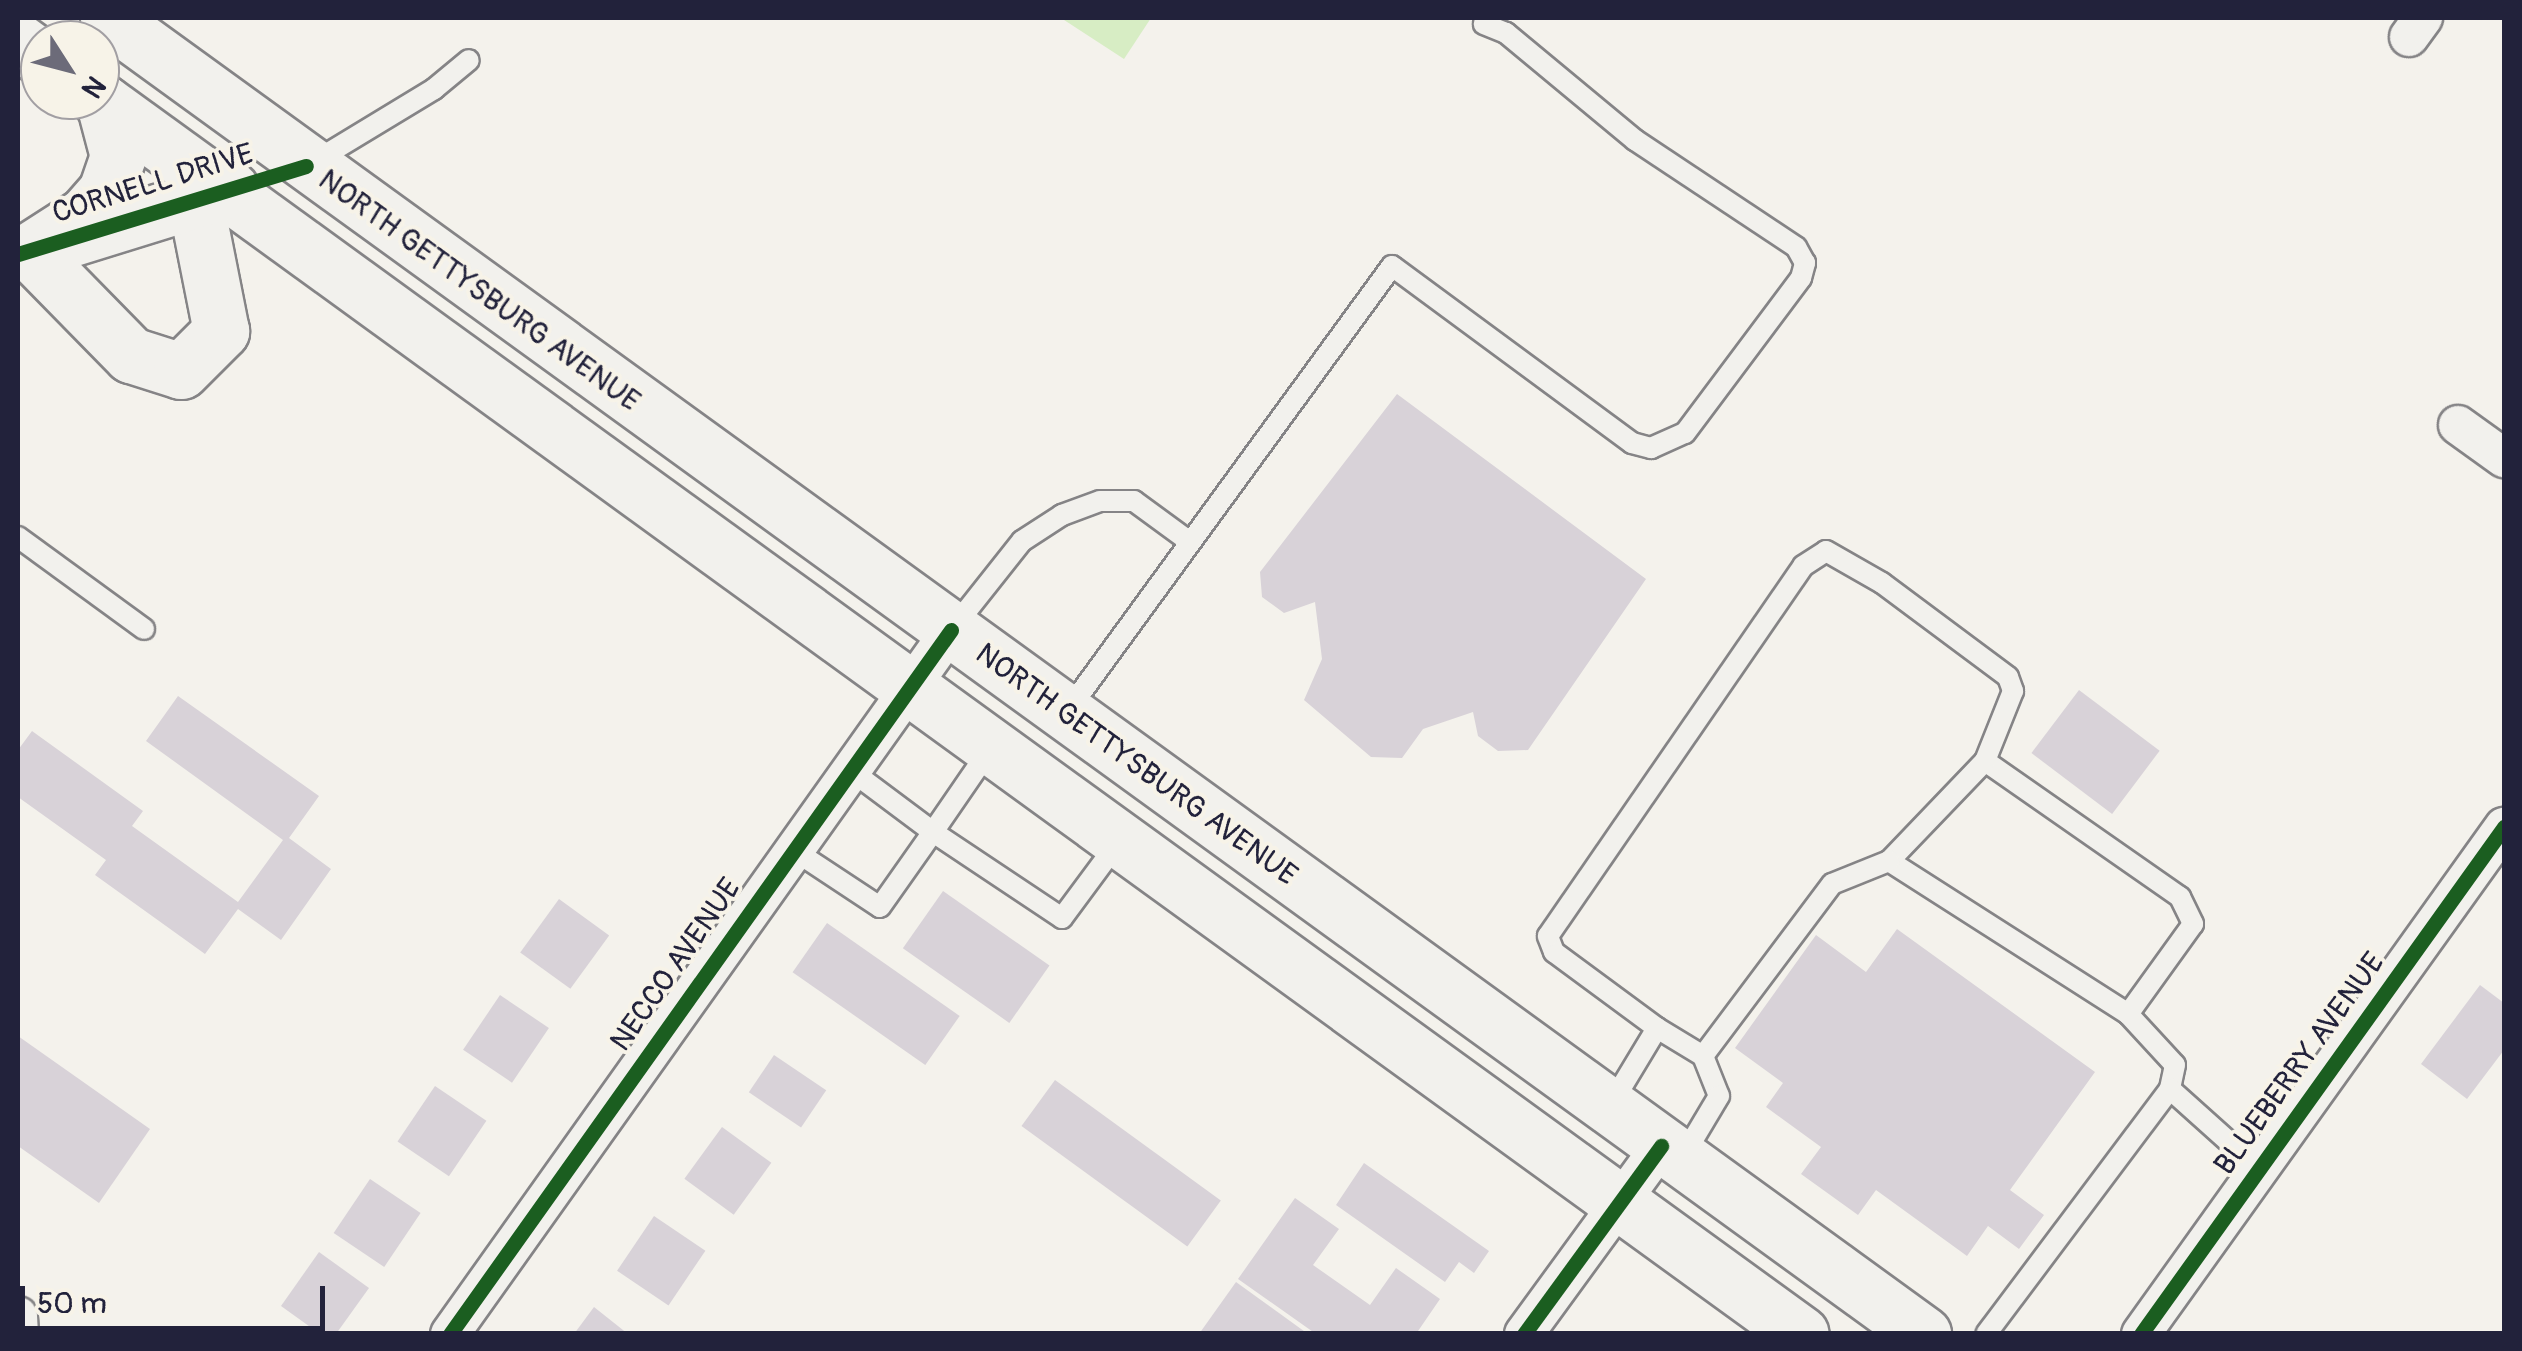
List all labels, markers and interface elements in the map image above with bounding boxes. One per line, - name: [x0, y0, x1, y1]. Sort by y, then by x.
- north arrow: [20, 20, 120, 120]
- text: N: [73, 69, 113, 105]
- street label: CORNELL DRIVE: [48, 136, 258, 232]
- street label: NORTH GETTYSBURG AVENUE: [311, 162, 647, 420]
- street label: NORTH GETTYSBURG AVENUE: [968, 636, 1304, 894]
- street label: NECCO AVENUE: [603, 872, 749, 1058]
- street label: BLUEBERRY AVENUE: [2207, 946, 2393, 1182]
- scale bar: [25, 1266, 330, 1328]
- text: 50 m: [37, 1285, 107, 1322]

